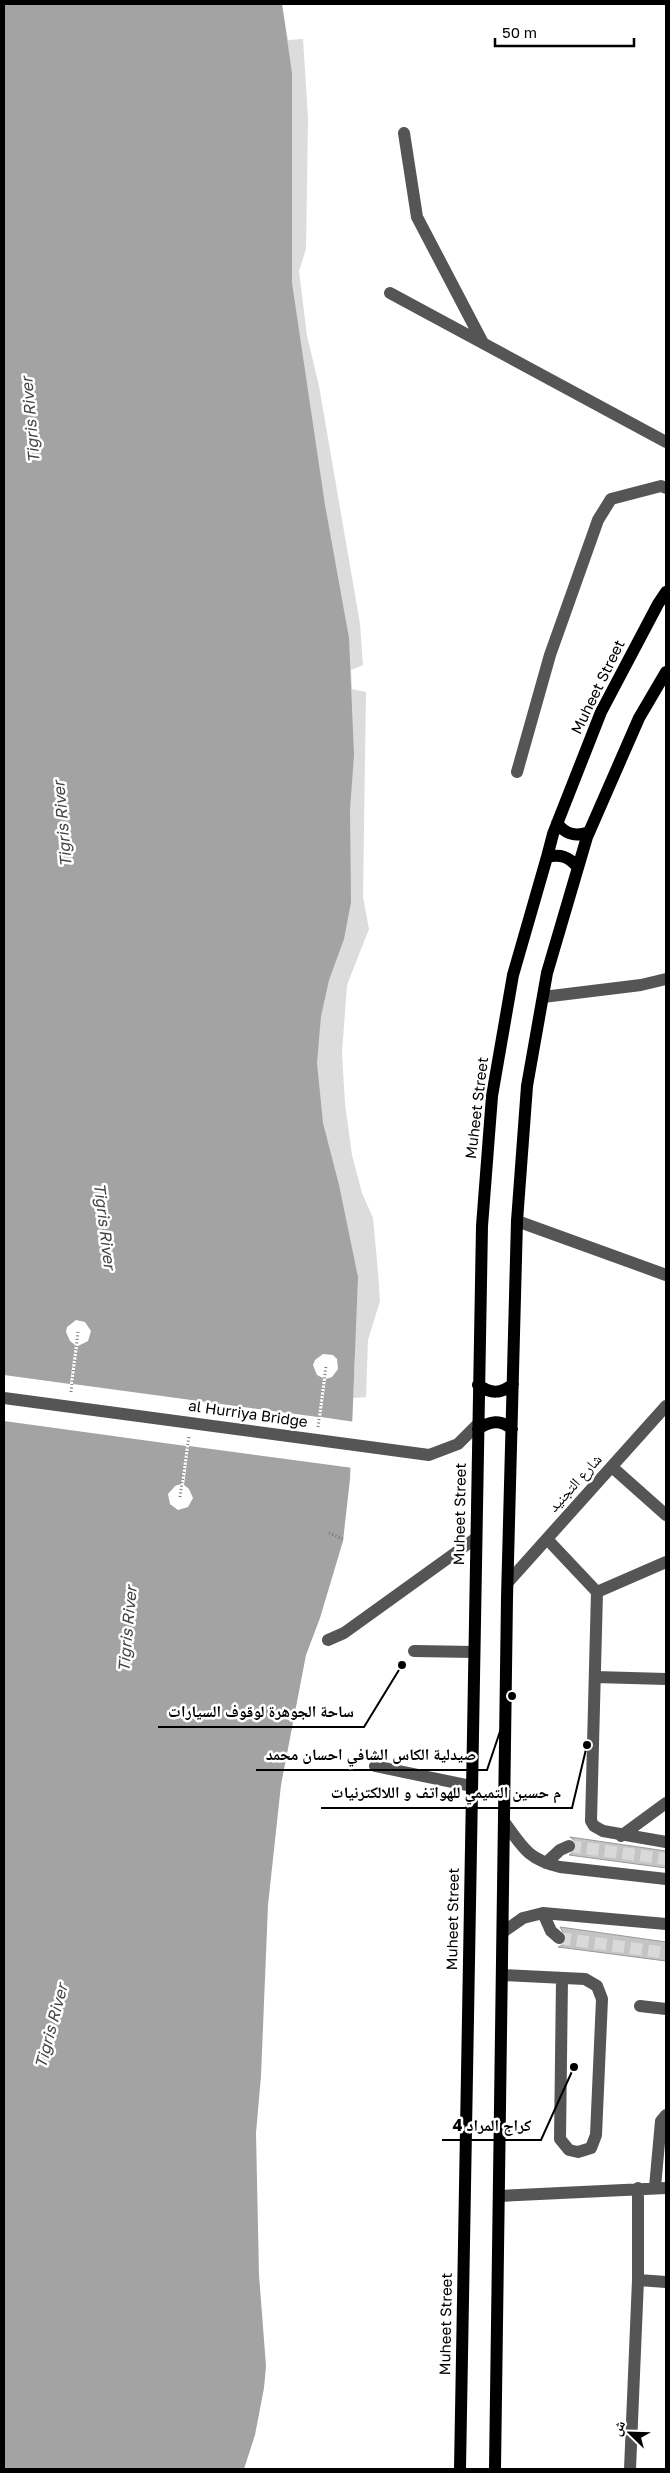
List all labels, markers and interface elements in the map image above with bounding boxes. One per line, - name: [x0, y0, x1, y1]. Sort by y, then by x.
- scale bar: [495, 15, 634, 47]
- text: 50 m: [502, 23, 537, 41]
- water label: Tigris River: [16, 373, 44, 464]
- street label: Muheet Street: [566, 636, 628, 737]
- water label: Tigris River: [48, 777, 76, 868]
- street label: Muheet Street: [461, 1056, 491, 1160]
- water label: Tigris River: [90, 1182, 121, 1273]
- street label: al Hurriya Bridge: [187, 1396, 309, 1430]
- street label: شارع التجنيد: [544, 1450, 606, 1516]
- street label: Muheet Street: [449, 1462, 469, 1566]
- water label: Tigris River: [113, 1582, 141, 1673]
- callout: ساحة الجوهرة لوقوف السيارات: [158, 1696, 364, 1727]
- text: ساحة الجوهرة لوقوف السيارات: [168, 1701, 354, 1721]
- callout: صيدلية الكاس الشافي احسان محمد: [256, 1739, 487, 1770]
- text: صيدلية الكاس الشافي احسان محمد: [266, 1744, 476, 1767]
- callout: م حسين التميمي للهواتف و اللالكترنيات: [321, 1777, 572, 1808]
- text: م حسين التميمي للهواتف و اللالكترنيات: [331, 1782, 561, 1805]
- street label: Muheet Street: [442, 1867, 462, 1971]
- water label: Tigris River: [30, 1979, 73, 2070]
- callout: كراج المراد 4: [442, 2109, 541, 2140]
- text: كراج المراد 4: [453, 2115, 531, 2136]
- street label: Muheet Street: [435, 2272, 455, 2376]
- north arrow: [605, 2408, 655, 2458]
- text: ش: [607, 2417, 629, 2438]

